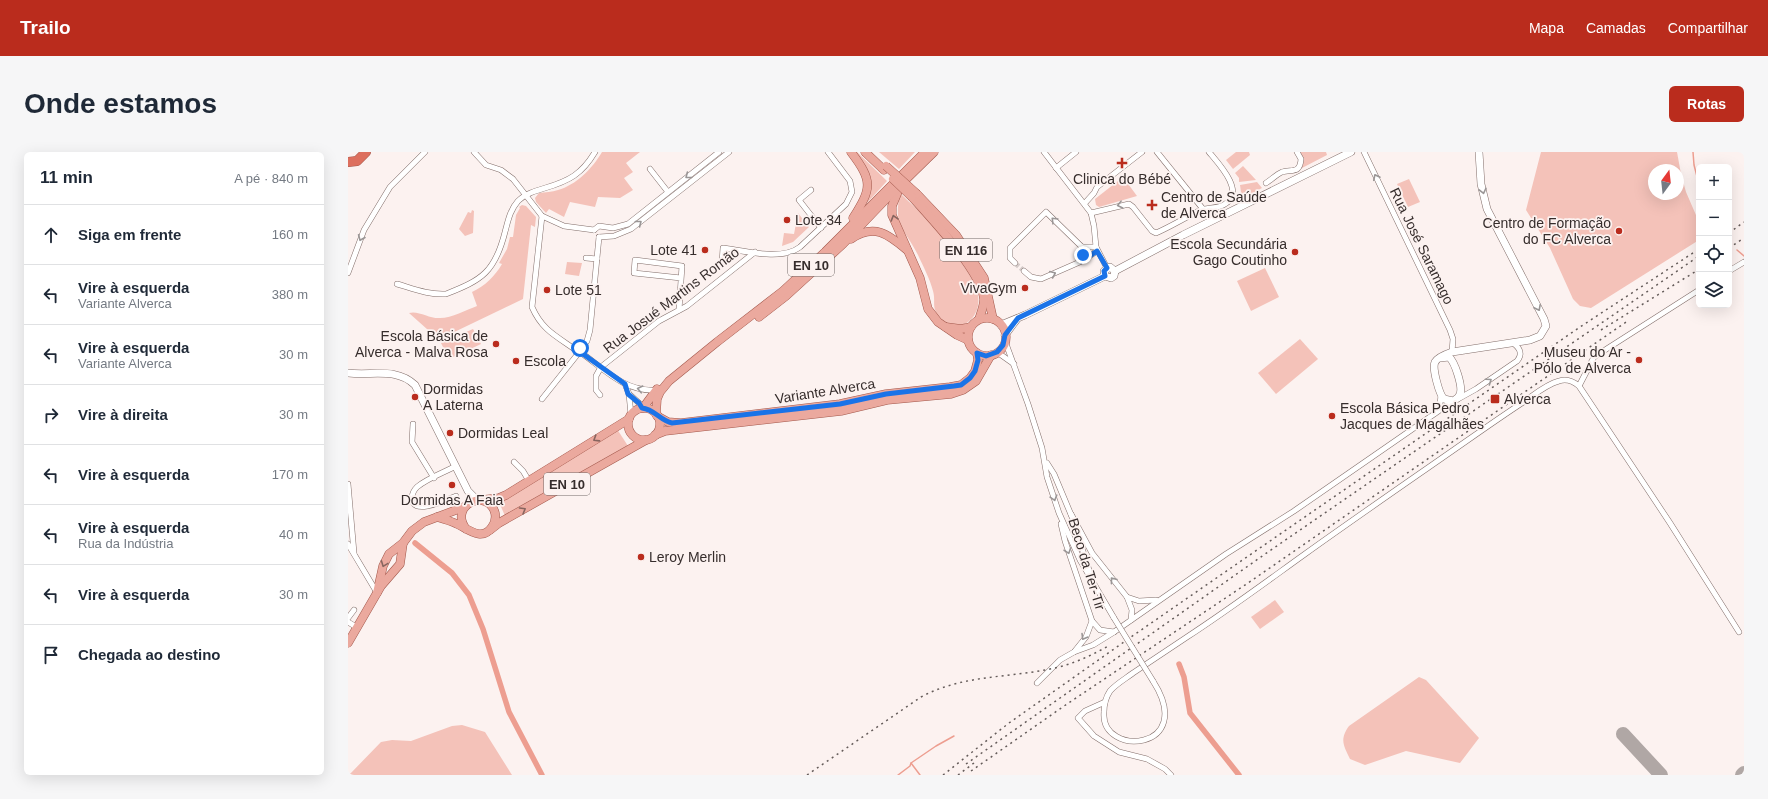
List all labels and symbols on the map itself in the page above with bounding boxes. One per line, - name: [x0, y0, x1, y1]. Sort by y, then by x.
- marker: Clinica do Bébé: [1116, 157, 1128, 169]
- north arrow: [1648, 164, 1684, 200]
- one-way arrow: [686, 171, 693, 178]
- place label: Clinica do Bébé: [1073, 171, 1171, 187]
- one-way arrow: [1373, 173, 1381, 181]
- street label: Rua José Saramago: [1387, 185, 1457, 307]
- one-way arrow: [1478, 188, 1486, 194]
- place label: Centro de Saúde de Alverca: [1161, 189, 1267, 221]
- marker: Centro de Saúde de Alverca: [1146, 199, 1158, 211]
- one-way arrow: [1116, 200, 1123, 209]
- place label: Lote 34: [795, 212, 842, 228]
- marker: Lote 34: [782, 215, 792, 225]
- one-way arrow: [890, 215, 899, 222]
- place label: Centro de Formação do FC Alverca: [1483, 215, 1611, 247]
- one-way arrow: [1051, 217, 1059, 225]
- one-way arrow: [635, 220, 642, 227]
- marker: Centro de Formação do FC Alverca: [1614, 226, 1624, 236]
- one-way arrow: [358, 234, 366, 242]
- place label: Escola Secundária Gago Coutinho: [1170, 236, 1287, 268]
- road number: EN 116: [940, 239, 992, 261]
- place label: Lote 41: [650, 242, 697, 258]
- street label: Rua Josué Martins Romão: [600, 244, 742, 356]
- marker: Lote 41: [700, 245, 710, 255]
- route end: [1074, 246, 1092, 264]
- marker: Escola Secundária Gago Coutinho: [1290, 247, 1300, 257]
- road number: EN 10: [788, 254, 834, 276]
- one-way arrow: [1049, 270, 1056, 278]
- place label: VivaGym: [960, 280, 1017, 296]
- place label: Lote 51: [555, 282, 602, 298]
- marker: VivaGym: [1020, 283, 1030, 293]
- marker: Lote 51: [542, 285, 552, 295]
- one-way arrow: [1533, 304, 1541, 311]
- place label: Escola Básica de Alverca - Malva Rosa: [355, 328, 488, 360]
- marker: Escola Básica de Alverca - Malva Rosa: [491, 339, 501, 349]
- route start: [571, 339, 589, 357]
- place label: Museu do Ar - Pólo de Alverca: [1534, 344, 1631, 376]
- place label: Escola: [524, 353, 566, 369]
- marker: Museu do Ar - Pólo de Alverca: [1634, 355, 1644, 365]
- marker: Escola: [511, 356, 521, 366]
- street label: Variante Alverca: [774, 375, 876, 407]
- one-way arrow: [1485, 379, 1492, 386]
- place label: Dormidas A Laterna: [423, 381, 483, 413]
- one-way arrow: [637, 385, 643, 393]
- place label: Alverca: [1504, 391, 1551, 407]
- marker: Dormidas A Laterna: [410, 392, 420, 402]
- marker: Alverca: [1489, 393, 1501, 405]
- place label: Escola Básica Pedro Jacques de Magalhães: [1340, 400, 1484, 432]
- marker: Escola Básica Pedro Jacques de Magalhães: [1327, 411, 1337, 421]
- place label: Dormidas Leal: [458, 425, 548, 441]
- marker: Dormidas Leal: [445, 428, 455, 438]
- one-way arrow: [593, 434, 600, 442]
- road number: EN 10: [544, 473, 590, 495]
- marker: Dormidas A Faia: [447, 480, 457, 490]
- place label: Dormidas A Faia: [401, 492, 504, 508]
- one-way arrow: [1049, 495, 1058, 502]
- one-way arrow: [519, 507, 526, 514]
- street label: Beco da Ter-Tir: [1065, 516, 1109, 612]
- one-way arrow: [1063, 548, 1072, 555]
- place label: Leroy Merlin: [649, 549, 726, 565]
- marker: Leroy Merlin: [636, 552, 646, 562]
- one-way arrow: [381, 561, 389, 568]
- one-way arrow: [1111, 577, 1118, 584]
- one-way arrow: [1082, 633, 1089, 640]

